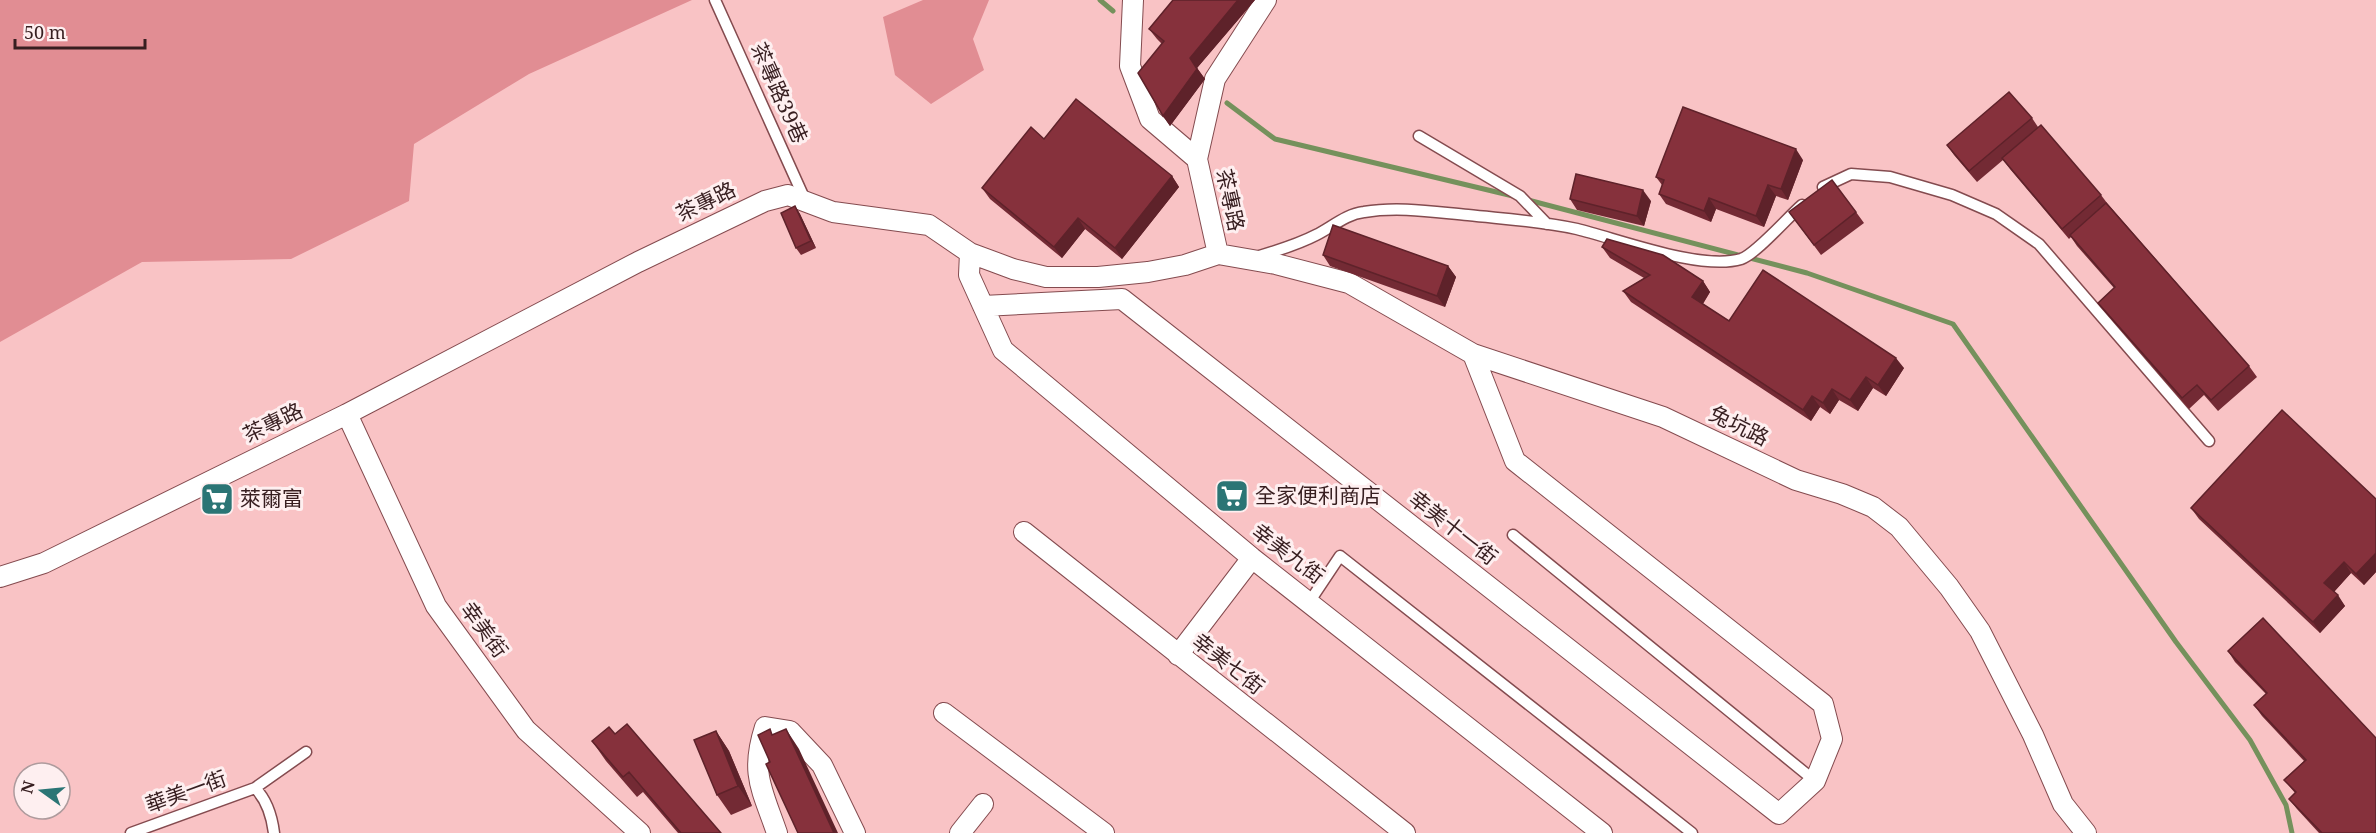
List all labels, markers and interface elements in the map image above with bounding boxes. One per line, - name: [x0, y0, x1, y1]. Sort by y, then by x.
- scale bar: [15, 12, 146, 50]
- text: 50 m: [24, 20, 66, 44]
- street label: 茶專路39巷: [745, 38, 815, 147]
- street label: 茶專路: [1211, 166, 1251, 234]
- street label: 茶專路: [671, 175, 740, 227]
- street label: 茶專路: [238, 396, 307, 448]
- street label: 兔坑路: [1705, 399, 1774, 451]
- supermarket icon: 全家便利商店: [1214, 478, 1250, 514]
- supermarket icon: 萊爾富: [199, 481, 235, 517]
- place label: 全家便利商店: [1255, 481, 1381, 509]
- place label: 萊爾富: [240, 484, 303, 512]
- street label: 幸美十一街: [1404, 484, 1504, 571]
- street label: 幸美九街: [1247, 517, 1331, 590]
- street label: 幸美街: [455, 596, 515, 663]
- street label: 幸美七街: [1187, 626, 1270, 700]
- north arrow: [12, 761, 72, 821]
- street label: 華美一街: [141, 764, 230, 819]
- text: N: [15, 778, 40, 796]

